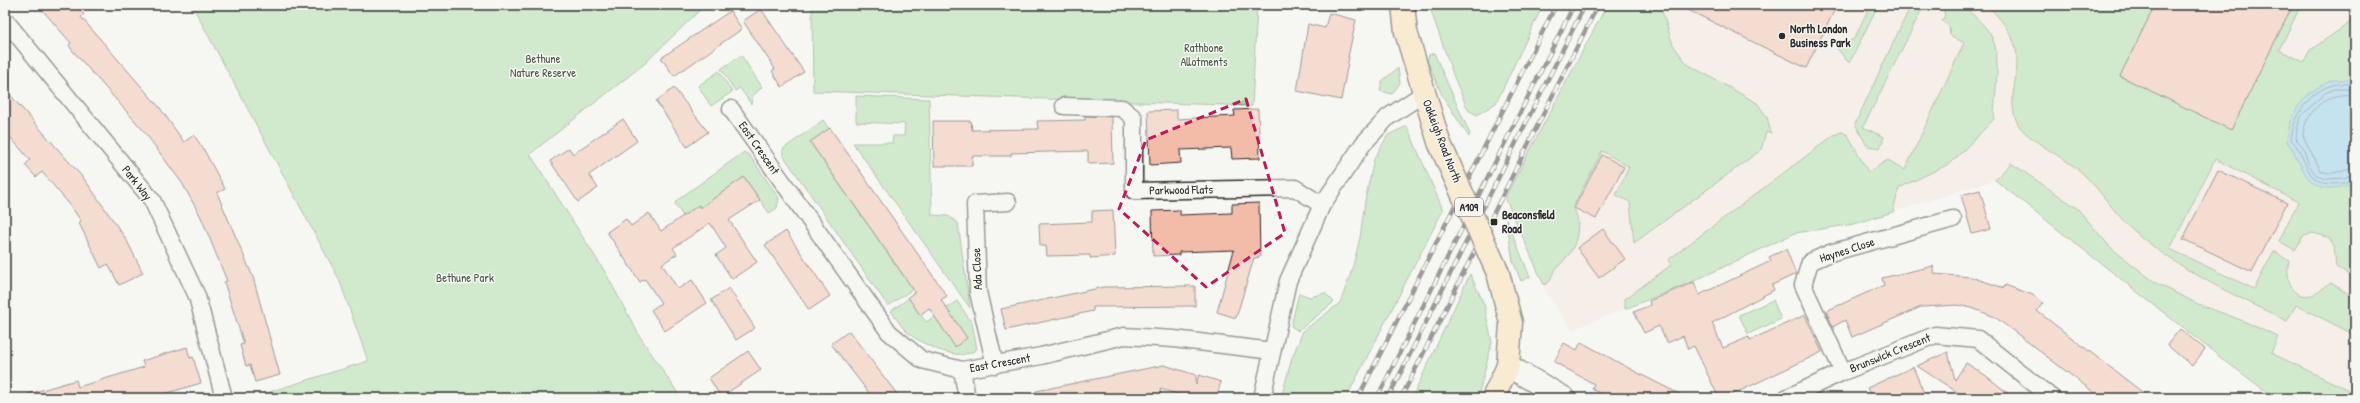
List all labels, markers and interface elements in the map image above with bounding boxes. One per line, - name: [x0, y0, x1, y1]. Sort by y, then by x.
- place label: North London Business Park: [1790, 20, 1850, 51]
- marker: North London Business Park: [1777, 31, 1787, 41]
- park label: Rathbone Allotments: [1180, 39, 1228, 70]
- park label: Bethune Nature Reserve: [510, 50, 576, 81]
- street label: Oakleigh Road North: [1419, 97, 1466, 185]
- street label: East Crescent: [735, 118, 784, 178]
- street label: Park Way: [118, 162, 156, 204]
- street label: Parkwood Flats: [1149, 180, 1213, 199]
- road number: A109: [1455, 198, 1483, 216]
- place label: Beaconsfield Road: [1502, 206, 1555, 237]
- marker: Beaconsfield Road: [1489, 217, 1499, 227]
- street label: Haynes Close: [1817, 233, 1877, 266]
- street label: Ada Close: [967, 247, 986, 290]
- park label: Bethune Park: [436, 269, 494, 286]
- street label: Brunswick Crescent: [1847, 328, 1934, 376]
- street label: East Crescent: [968, 349, 1032, 376]

